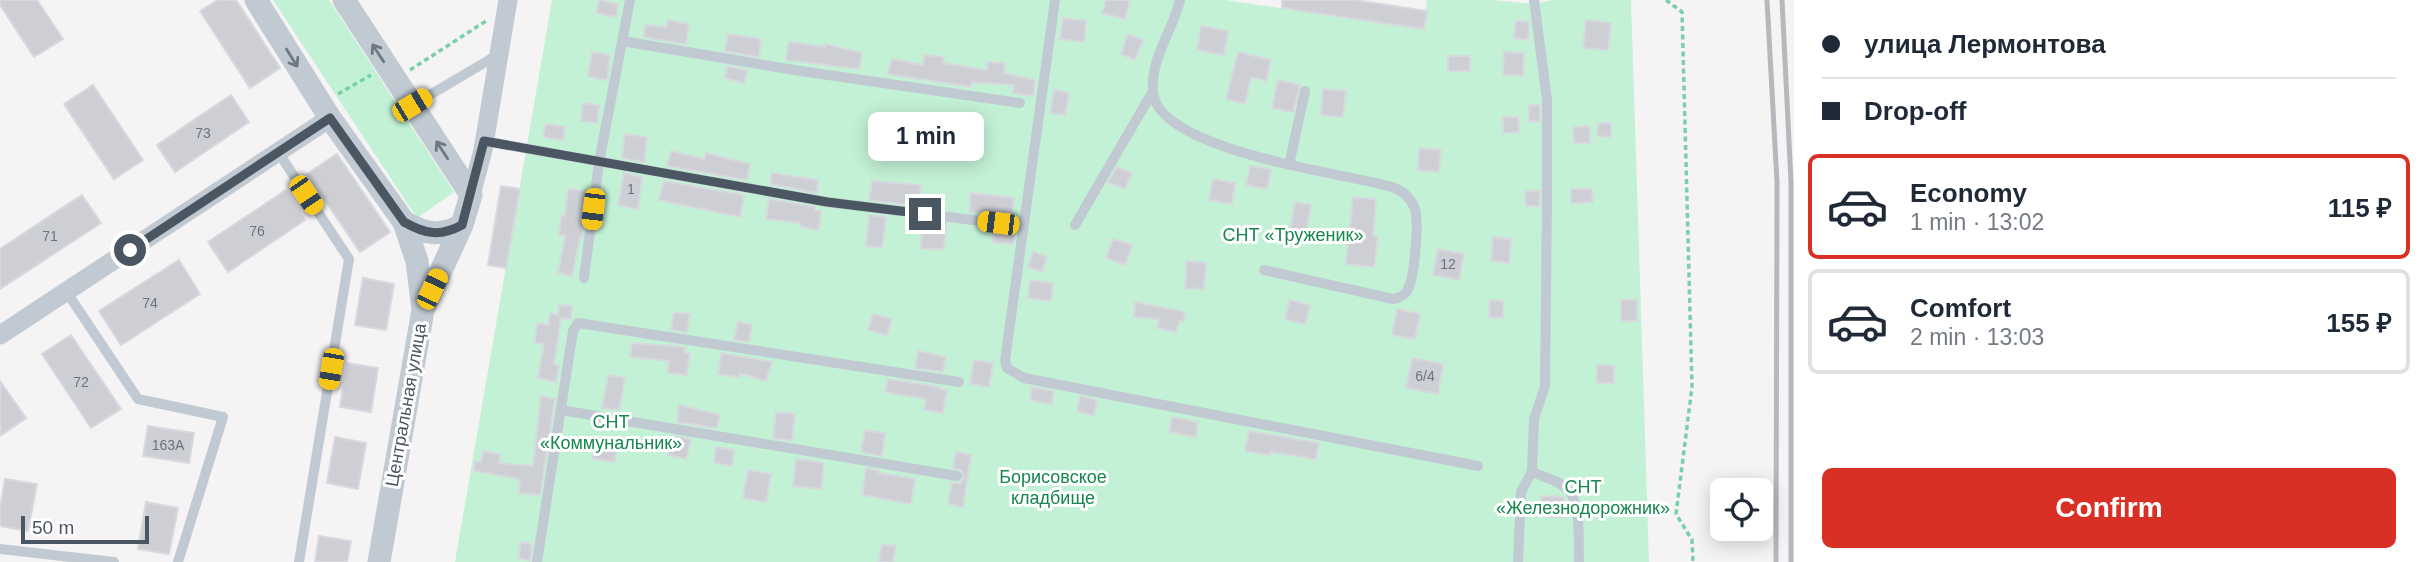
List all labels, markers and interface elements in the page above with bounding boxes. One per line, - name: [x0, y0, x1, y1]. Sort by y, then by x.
- text: улица Лермонтова: [1864, 29, 2106, 59]
- one-way arrow: [371, 43, 385, 63]
- one-way arrow: [286, 47, 300, 67]
- car: [389, 85, 436, 125]
- text: Drop-off: [1864, 96, 1967, 126]
- callout: 1 min: [867, 113, 983, 162]
- text: 1 min: [896, 123, 956, 149]
- house number: 73: [195, 125, 211, 141]
- one-way arrow: [434, 141, 448, 161]
- car: [286, 172, 327, 218]
- icon: car: [1826, 175, 1889, 238]
- text: Economy: [1910, 178, 2027, 208]
- house number: 1: [627, 181, 635, 197]
- car: [581, 187, 606, 231]
- text: 115 ₽: [2328, 193, 2392, 223]
- route end: [909, 198, 941, 230]
- text: 1 min · 13:02: [1910, 209, 2044, 235]
- car: [976, 210, 1021, 236]
- house number: 76: [249, 223, 265, 239]
- park label: СНТ «Труженик»: [1223, 225, 1363, 245]
- house number: 71: [42, 228, 58, 244]
- route start: [114, 234, 146, 266]
- house number: 12: [1440, 256, 1456, 272]
- car: [414, 266, 451, 312]
- icon: car: [1826, 290, 1889, 353]
- text: Comfort: [1910, 293, 2011, 323]
- house number: 74: [142, 295, 158, 311]
- text: 155 ₽: [2326, 308, 2392, 338]
- street label: Центральная улица: [382, 321, 430, 488]
- text: 2 min · 13:03: [1910, 324, 2044, 350]
- car: [318, 346, 345, 392]
- house number: 6/4: [1415, 368, 1435, 384]
- house number: 72: [73, 374, 89, 390]
- park label: СНТ «Коммунальник»: [540, 412, 682, 453]
- house number: 163А: [152, 437, 185, 453]
- park label: Борисовское кладбище: [999, 467, 1107, 508]
- button: Confirm: [1822, 468, 2396, 548]
- park label: СНТ «Железнодорожник»: [1496, 477, 1670, 518]
- map controls: [1710, 478, 1773, 541]
- button: locate: [1710, 478, 1773, 541]
- scale bar: [21, 513, 149, 545]
- text: 50 m: [32, 517, 74, 538]

